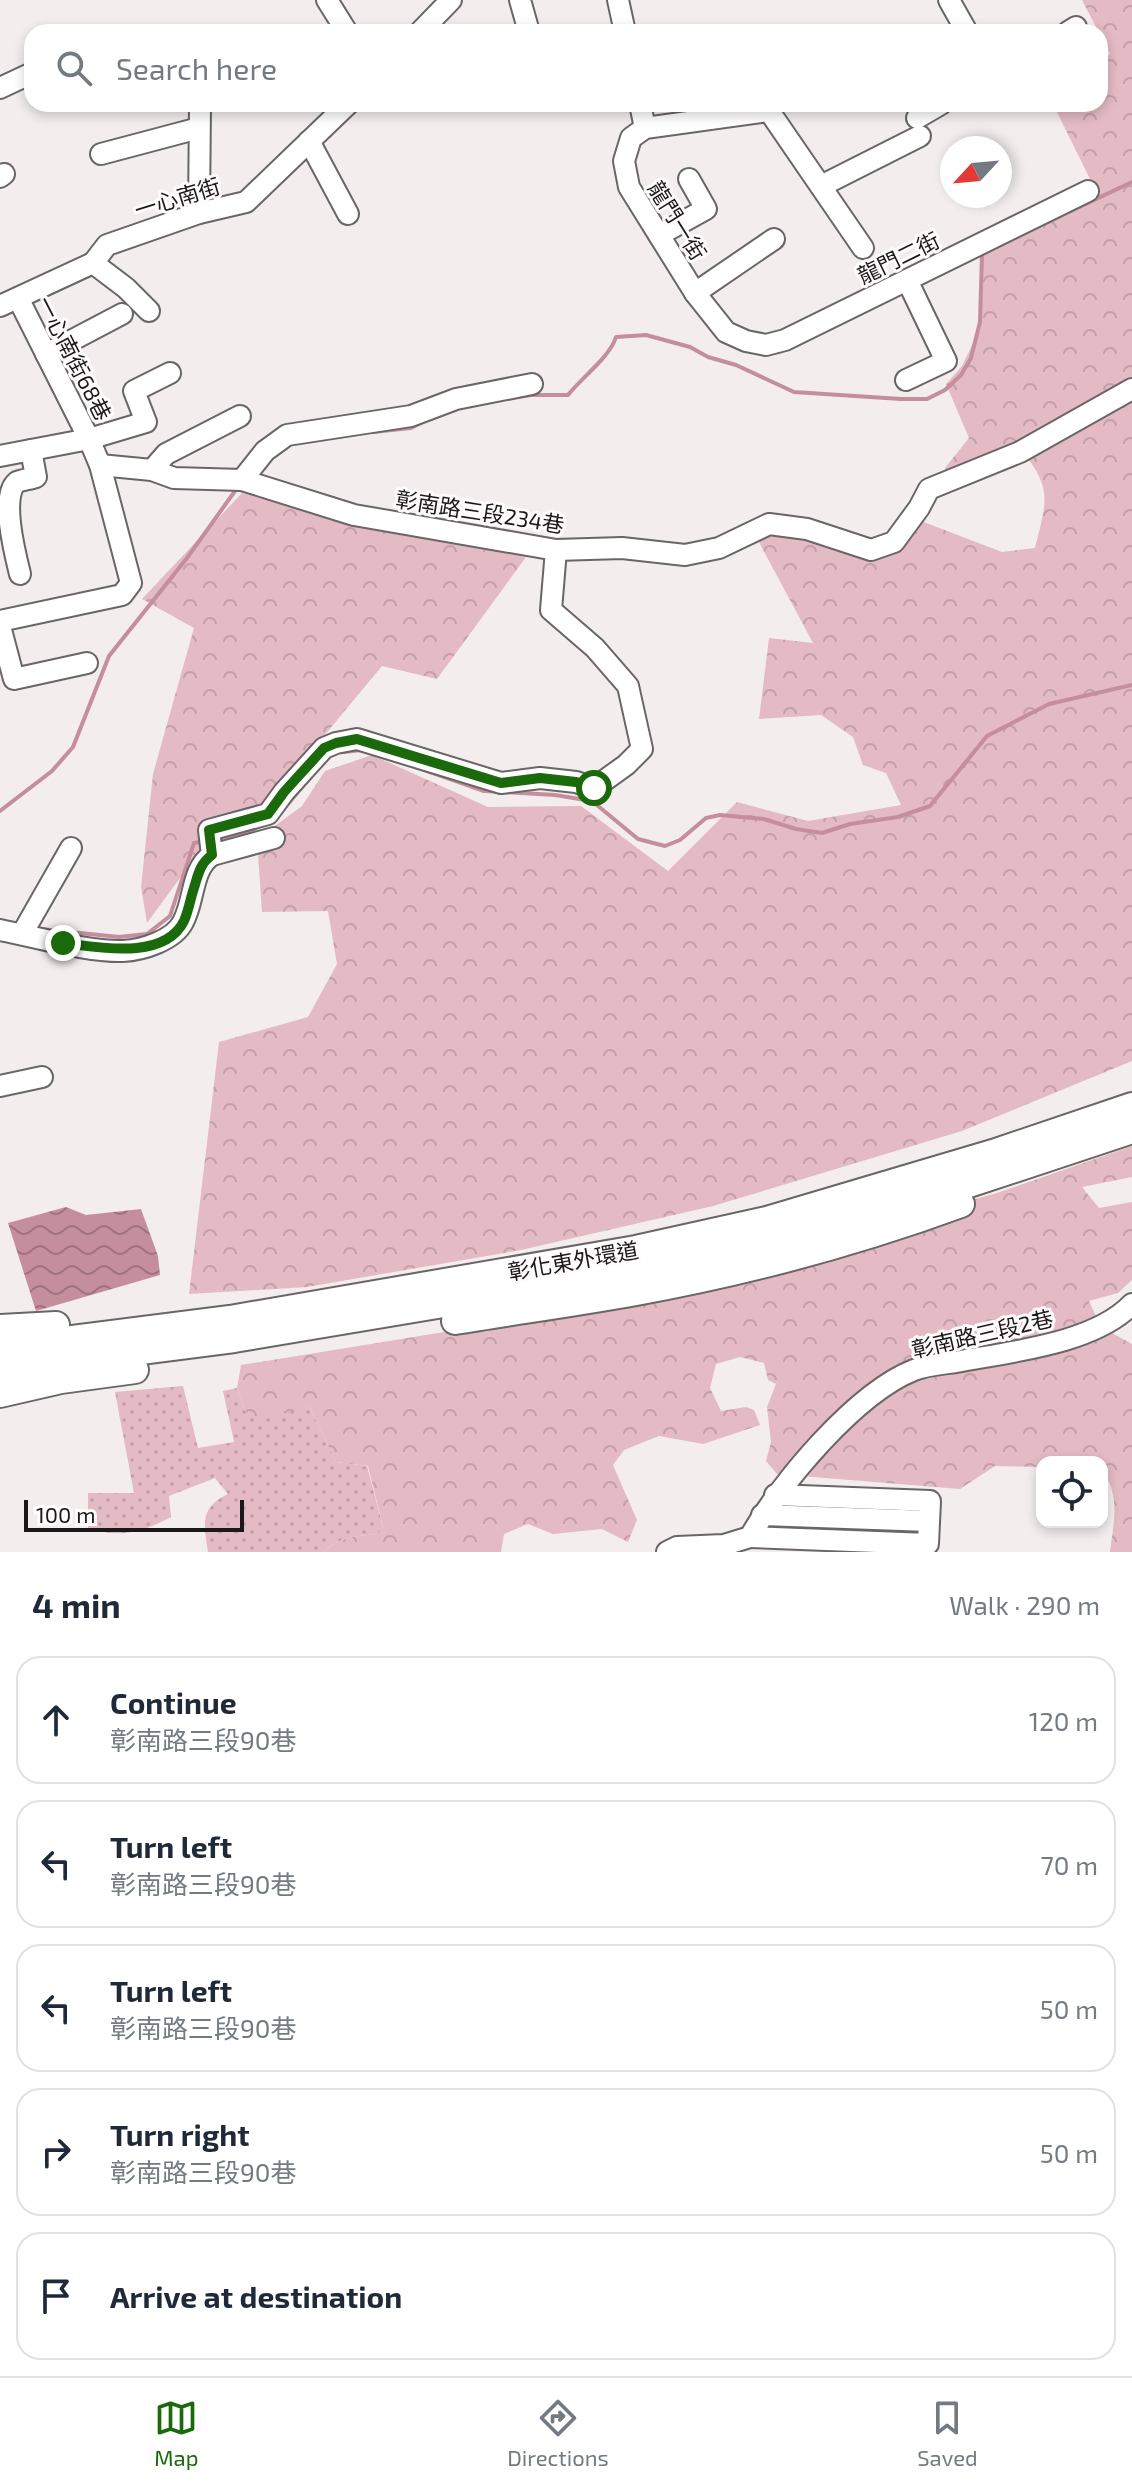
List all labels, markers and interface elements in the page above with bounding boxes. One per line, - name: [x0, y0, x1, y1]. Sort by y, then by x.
- search box: [24, 24, 1108, 112]
- icon: search: [52, 46, 96, 90]
- text: Search here: [116, 50, 277, 86]
- north arrow: [940, 136, 1012, 208]
- street label: 一心南街: [131, 172, 223, 222]
- street label: 龍門一街: [644, 176, 712, 264]
- street label: 龍門二街: [853, 226, 943, 288]
- street label: 一心南街68巷: [33, 292, 117, 424]
- street label: 彰南路三段234巷: [394, 485, 566, 537]
- route start: [576, 770, 612, 806]
- route end: [45, 925, 81, 961]
- street label: 彰化東外環道: [506, 1236, 640, 1284]
- street label: 彰南路三段2巷: [909, 1304, 1055, 1362]
- map controls: [1036, 1456, 1108, 1528]
- button: locate: [1036, 1456, 1108, 1528]
- scale bar: [24, 1496, 244, 1532]
- text: 100 m: [36, 1501, 95, 1527]
- text: 4 min: [32, 1584, 121, 1625]
- text: Walk · 290 m: [949, 1589, 1100, 1620]
- text: Continue: [110, 1684, 237, 1720]
- icon: ahead: [34, 1698, 78, 1742]
- text: 120 m: [1029, 1705, 1098, 1736]
- text: 彰南路三段90巷: [110, 1724, 297, 1755]
- text: Turn left: [110, 1828, 232, 1864]
- icon: left: [34, 1842, 78, 1886]
- text: 70 m: [1040, 1849, 1098, 1880]
- text: 彰南路三段90巷: [110, 1868, 297, 1899]
- text: Turn left: [110, 1972, 232, 2008]
- icon: left: [34, 1986, 78, 2030]
- text: 50 m: [1040, 1993, 1098, 2024]
- text: 彰南路三段90巷: [110, 2012, 297, 2043]
- text: Turn right: [110, 2116, 250, 2152]
- icon: right: [34, 2130, 78, 2174]
- text: 50 m: [1040, 2137, 1098, 2168]
- text: 彰南路三段90巷: [110, 2156, 297, 2187]
- icon: arrive: [34, 2274, 78, 2318]
- text: Arrive at destination: [110, 2278, 402, 2314]
- tab: Map: [154, 2396, 198, 2470]
- tab: Directions: [507, 2396, 609, 2470]
- tab: Saved: [917, 2396, 978, 2470]

